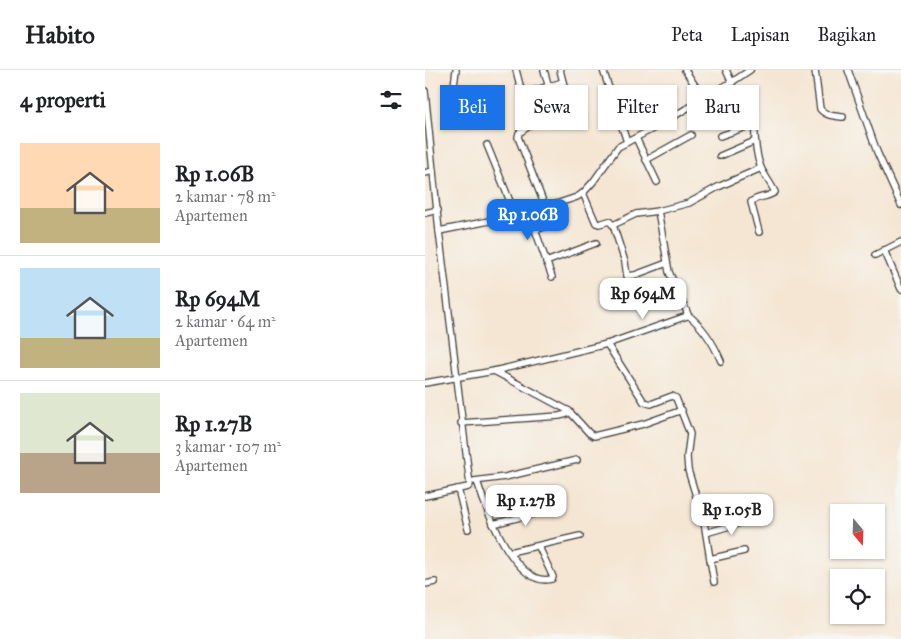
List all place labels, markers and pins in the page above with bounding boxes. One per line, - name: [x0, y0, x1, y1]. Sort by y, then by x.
- pin: Rp 1.06B: [476, 198, 580, 241]
- pin: Rp 694M: [597, 278, 689, 320]
- pin: Rp 1.27B: [474, 484, 578, 527]
- pin: Rp 1.05B: [680, 494, 784, 536]

